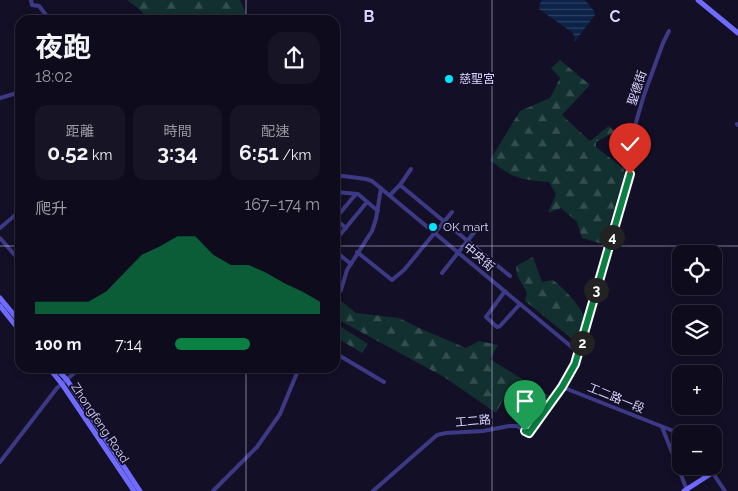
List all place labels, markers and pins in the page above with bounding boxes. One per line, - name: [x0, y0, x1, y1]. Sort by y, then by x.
- place label: 慈聖宮: [459, 72, 495, 86]
- marker: 慈聖宮: [443, 73, 455, 85]
- pin: [609, 123, 651, 174]
- place label: OK mart: [443, 220, 488, 234]
- marker: OK mart: [427, 221, 439, 233]
- pin: 4: [600, 224, 624, 250]
- pin: 3: [584, 278, 608, 302]
- pin: 2: [570, 330, 594, 356]
- pin: [504, 380, 546, 431]

